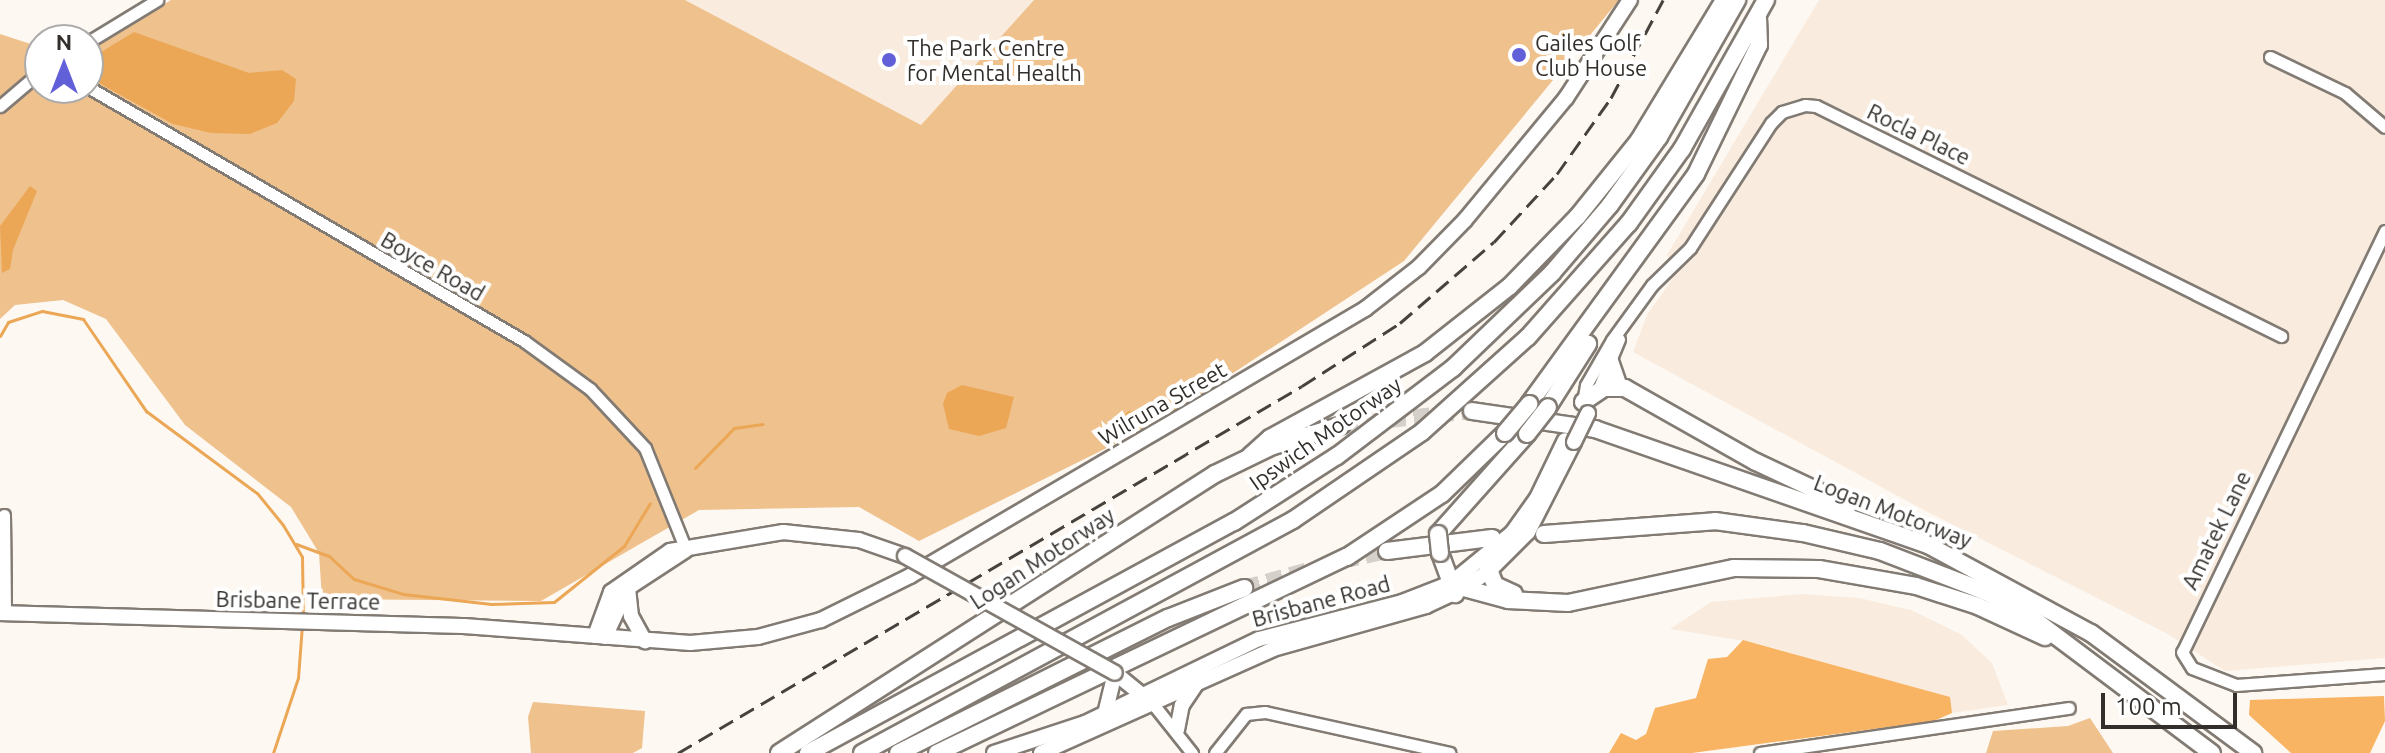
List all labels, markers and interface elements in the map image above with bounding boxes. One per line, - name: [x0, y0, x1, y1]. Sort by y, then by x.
- north arrow: [24, 24, 104, 104]
- text: N: [56, 29, 72, 54]
- place label: Gailes Golf Club House: [1535, 29, 1647, 80]
- place label: The Park Centre for Mental Health: [907, 34, 1082, 86]
- marker: Gailes Golf Club House: [1510, 46, 1528, 64]
- marker: The Park Centre for Mental Health: [878, 49, 900, 71]
- street label: Rocla Place: [1863, 98, 1975, 170]
- street label: Boyce Road: [376, 226, 490, 306]
- street label: Wilruna Street: [1093, 356, 1231, 450]
- street label: Ipswich Motorway: [1244, 371, 1406, 495]
- street label: Amatek Lane: [2176, 466, 2256, 594]
- street label: Logan Motorway: [1810, 469, 1976, 553]
- street label: Logan Motorway: [965, 502, 1119, 614]
- street label: Brisbane Road: [1249, 570, 1393, 632]
- street label: Brisbane Terrace: [215, 585, 381, 615]
- scale bar: [2105, 677, 2241, 727]
- text: 100 m: [2115, 693, 2182, 720]

